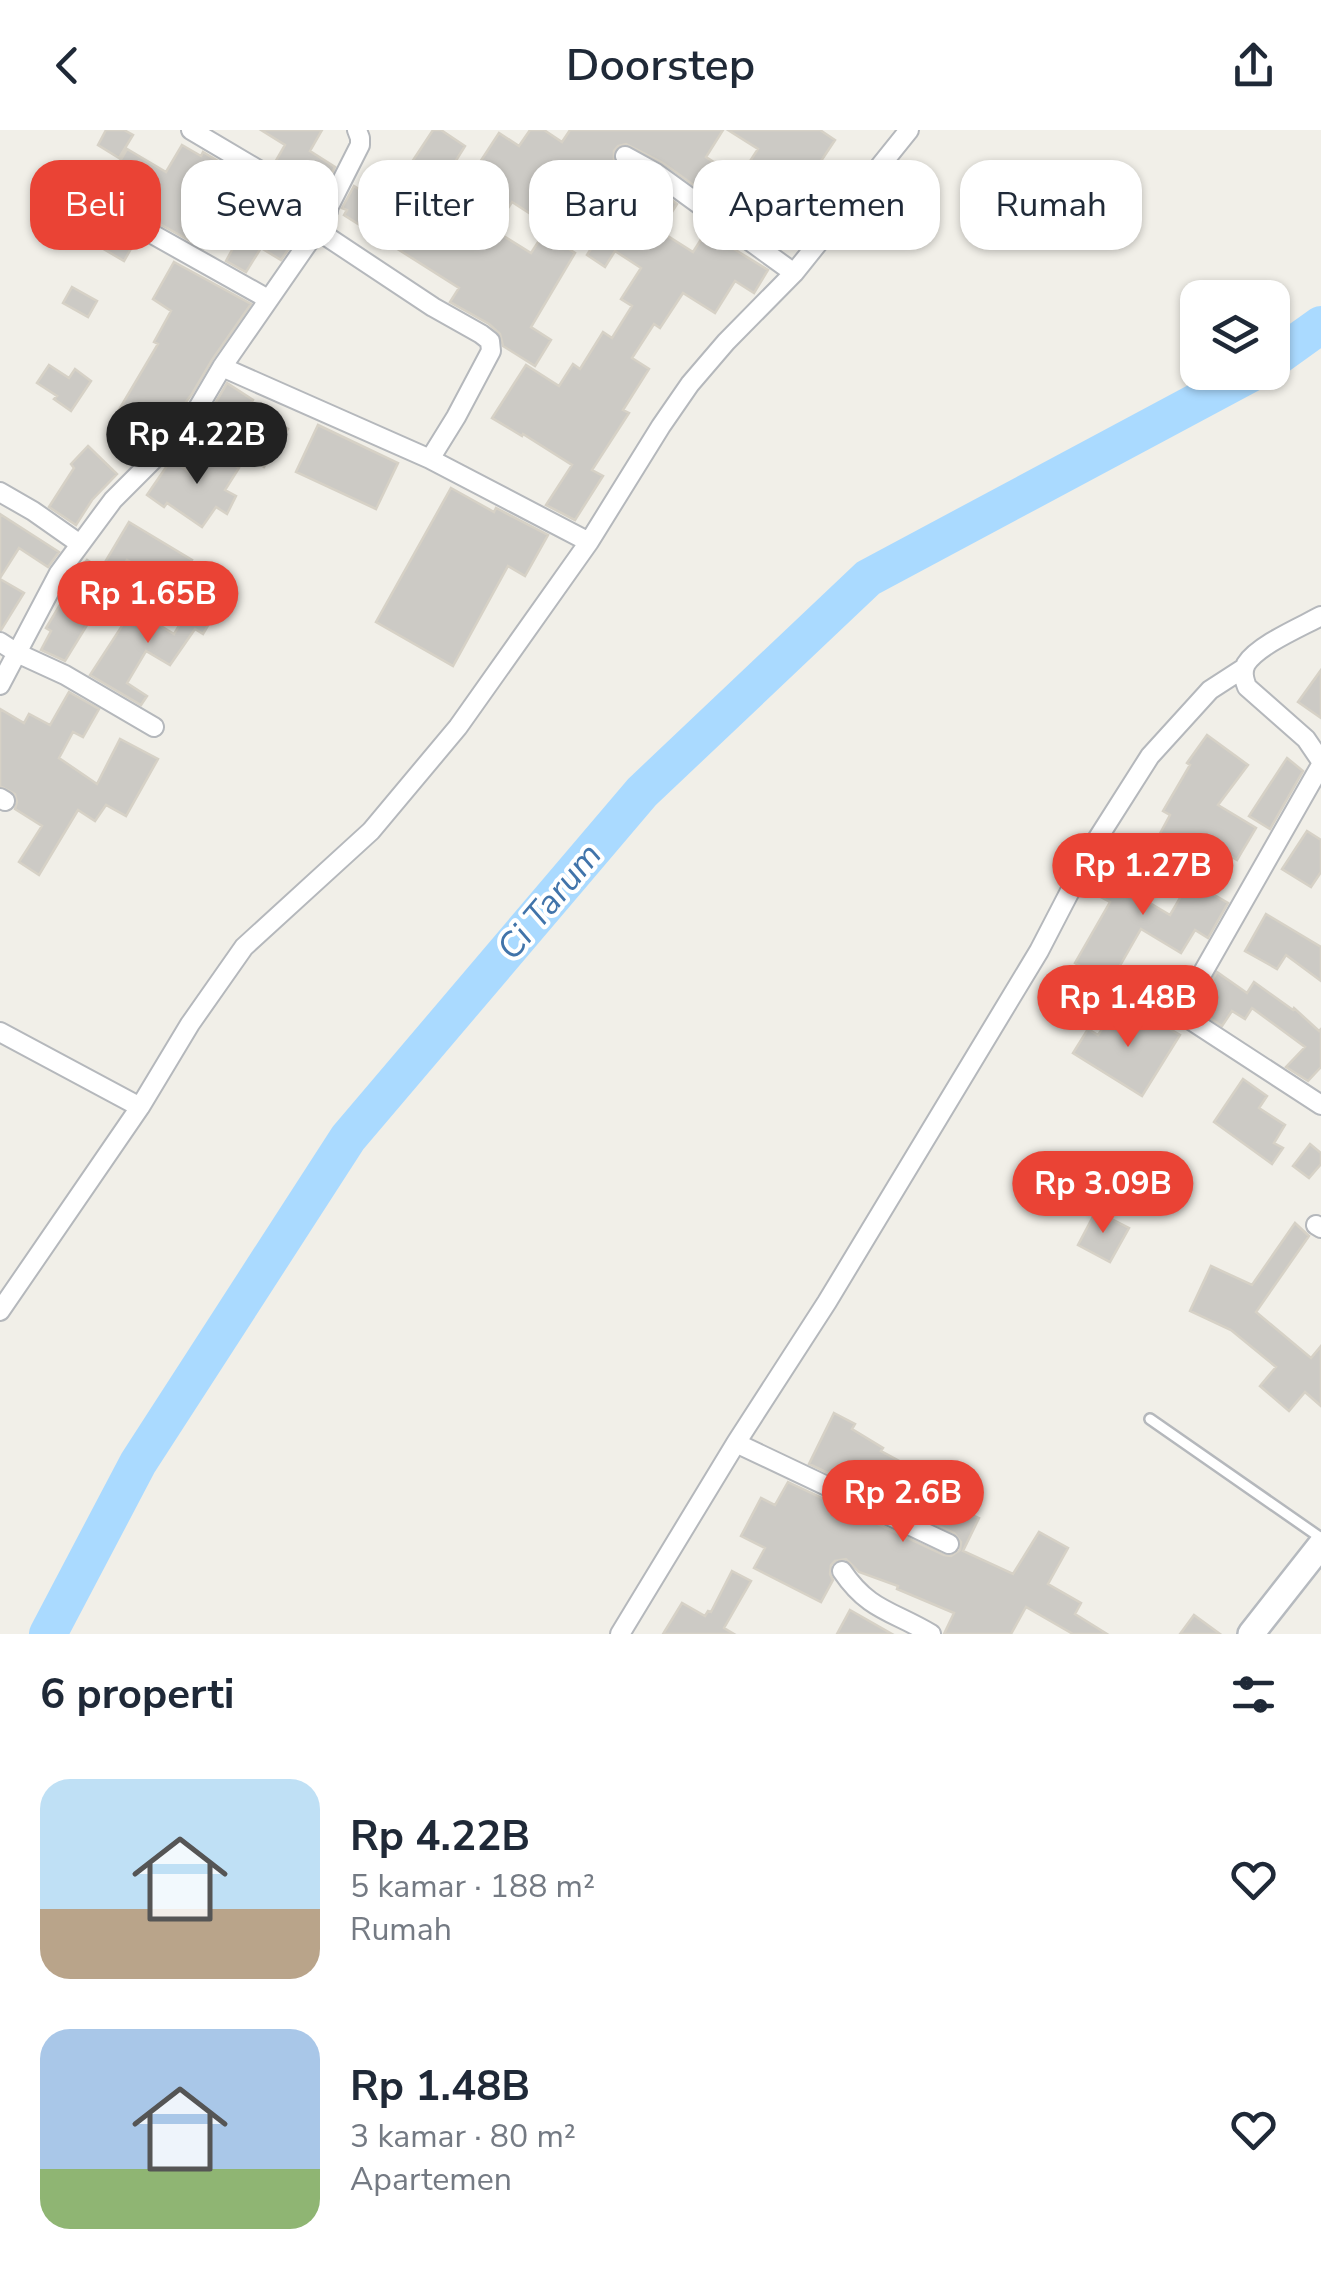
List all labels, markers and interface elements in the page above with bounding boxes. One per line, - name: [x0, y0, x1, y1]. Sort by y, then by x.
- text: Doorstep: [566, 35, 755, 96]
- icon: back: [40, 38, 95, 93]
- icon: share: [1226, 38, 1281, 93]
- chip: Beli: [30, 160, 161, 250]
- chip: Sewa: [181, 160, 338, 250]
- chip: Filter: [358, 160, 509, 250]
- chip: Baru: [529, 160, 673, 250]
- chip: Apartemen: [693, 160, 940, 250]
- chip: Rumah: [960, 160, 1142, 250]
- map controls: [1180, 280, 1290, 390]
- button: layers: [1180, 280, 1290, 390]
- pin: Rp 4.22B: [94, 402, 300, 487]
- text: Rp 4.22B: [128, 413, 266, 456]
- pin: Rp 1.65B: [45, 561, 251, 646]
- text: Rp 1.65B: [79, 572, 217, 615]
- water label: Ci Tarum: [486, 833, 612, 970]
- pin: Rp 1.27B: [1040, 833, 1246, 918]
- text: Rp 1.27B: [1074, 844, 1212, 887]
- pin: Rp 1.48B: [1025, 965, 1231, 1050]
- text: Rp 1.48B: [1059, 976, 1197, 1019]
- pin: Rp 3.09B: [1000, 1151, 1206, 1236]
- text: Rp 3.09B: [1034, 1162, 1172, 1205]
- pin: Rp 2.6B: [811, 1460, 995, 1545]
- text: Rp 2.6B: [844, 1471, 962, 1514]
- text: 6 properti: [40, 1666, 235, 1723]
- icon: filters: [1226, 1667, 1281, 1722]
- text: Rp 4.22B: [350, 1808, 530, 1865]
- icon: home: [120, 1819, 240, 1939]
- icon: heart: [1226, 1852, 1281, 1907]
- text: 5 kamar · 188 m²: [350, 1865, 595, 1908]
- text: Rumah: [350, 1908, 452, 1951]
- text: Rp 1.48B: [350, 2058, 530, 2115]
- icon: home: [120, 2069, 240, 2189]
- icon: heart: [1226, 2102, 1281, 2157]
- text: 3 kamar · 80 m²: [350, 2115, 576, 2158]
- text: Apartemen: [350, 2158, 512, 2201]

